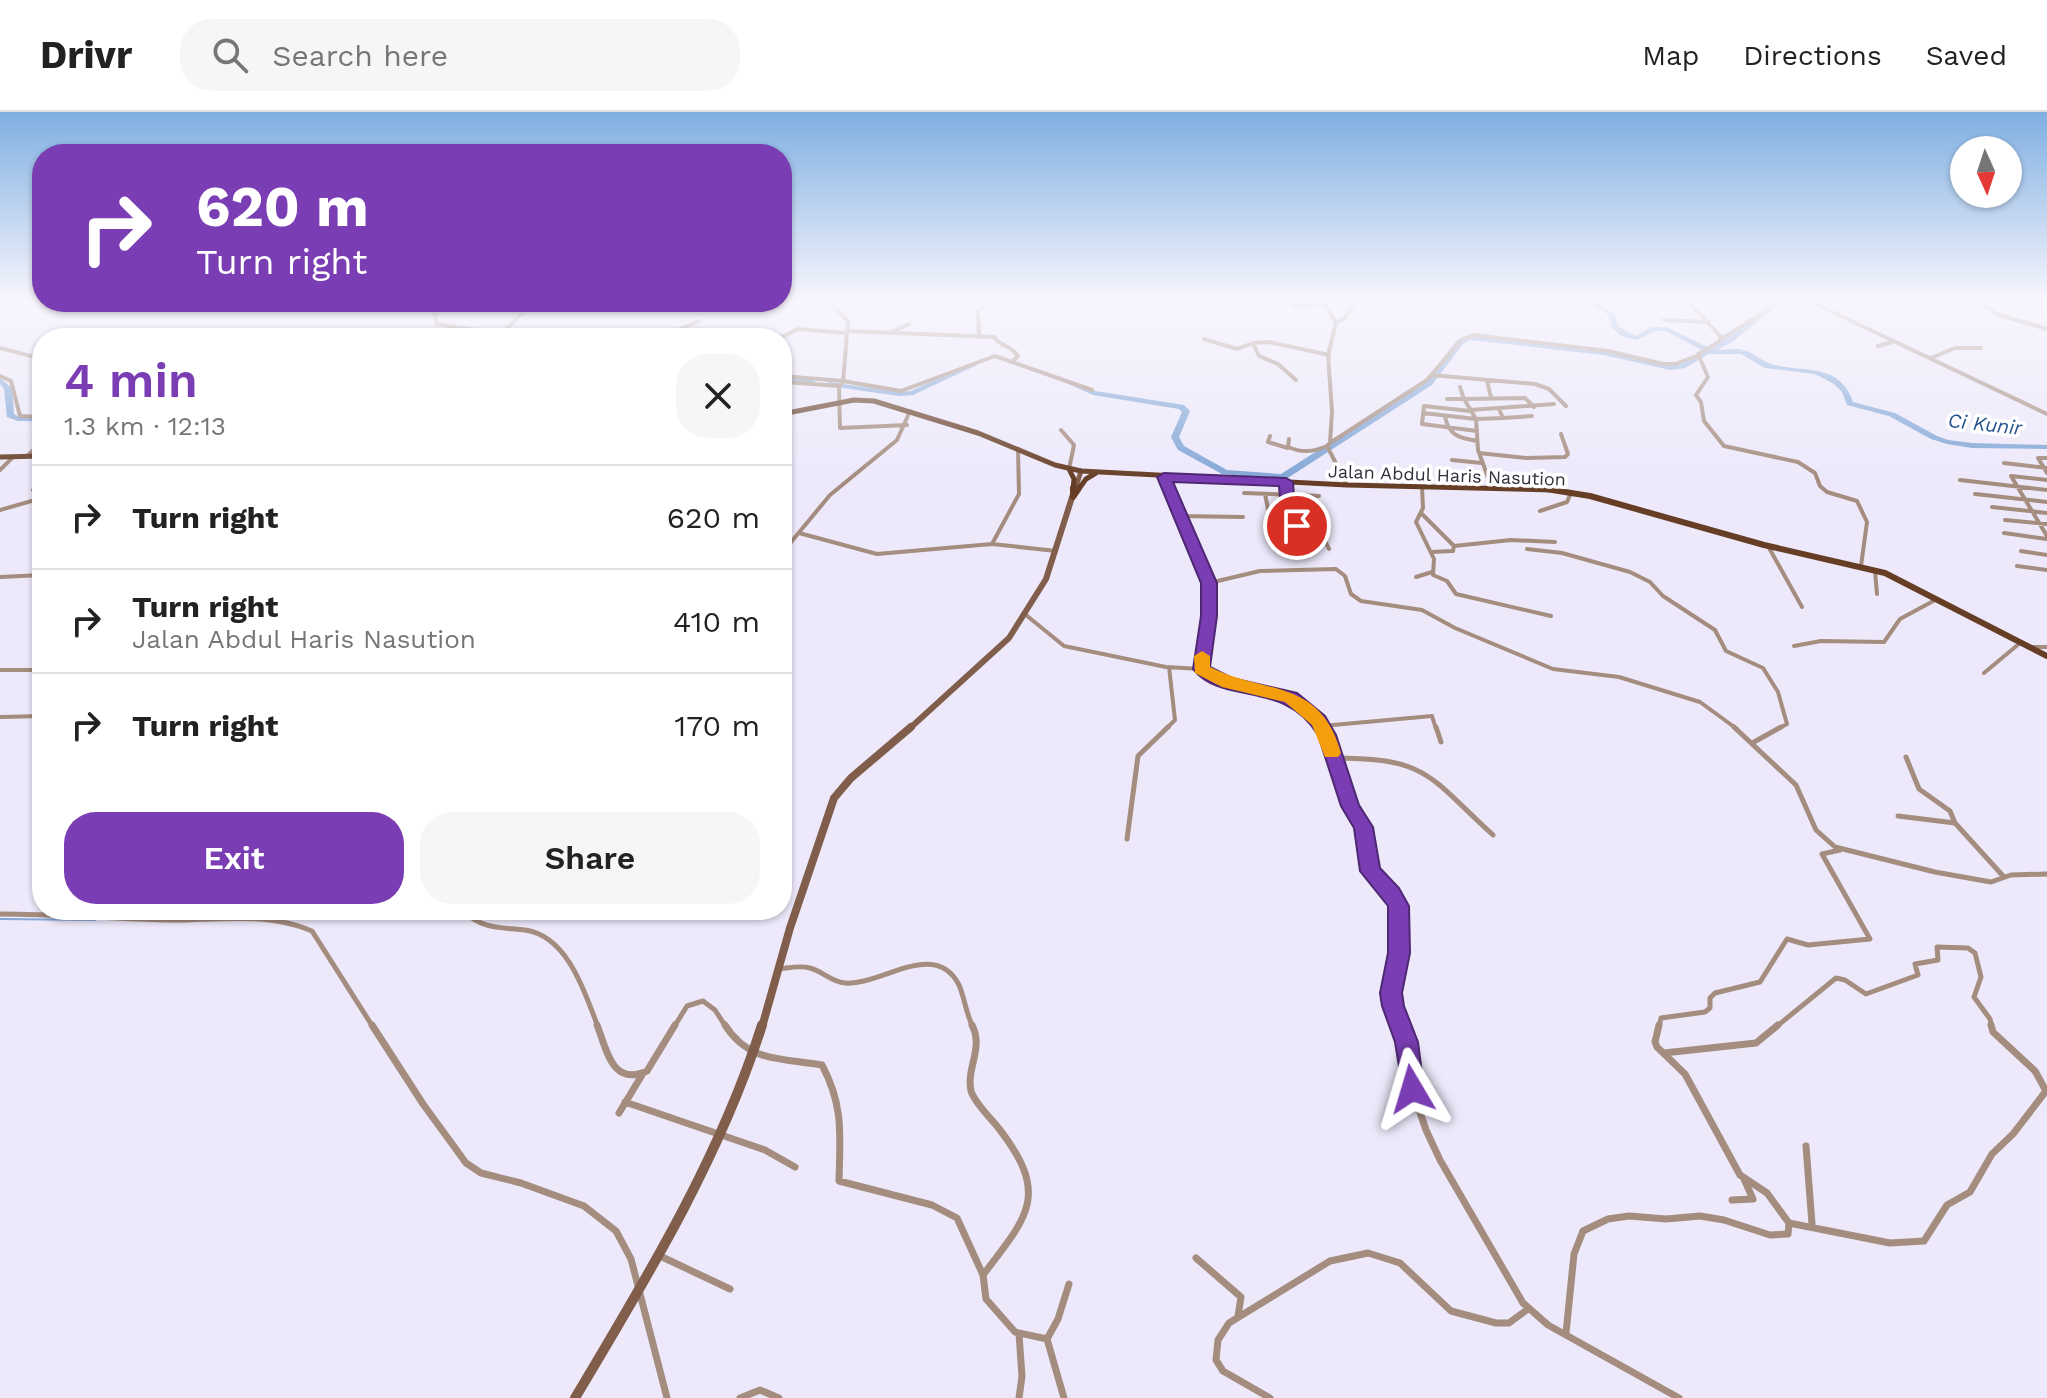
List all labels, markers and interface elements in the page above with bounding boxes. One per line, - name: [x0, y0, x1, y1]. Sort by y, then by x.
- search box: [180, 19, 740, 91]
- text: Drivr: [40, 33, 132, 77]
- icon: search: [208, 33, 252, 77]
- text: Search here: [272, 38, 448, 73]
- text: Map: [1642, 39, 1699, 72]
- text: Directions: [1743, 39, 1882, 72]
- text: Saved: [1926, 39, 2007, 72]
- north arrow: [1950, 136, 2022, 208]
- map controls: [1950, 136, 2022, 208]
- text: 620 m: [196, 174, 369, 240]
- icon: right: [64, 176, 168, 280]
- text: Turn right: [196, 241, 367, 283]
- text: 4 min: [64, 352, 198, 409]
- button: close: [676, 354, 760, 438]
- water label: Ci Kunir: [1947, 408, 2025, 440]
- text: 1.3 km · 12:13: [64, 411, 226, 441]
- street label: Jalan Abdul Haris Nasution: [1328, 460, 1566, 490]
- pin: [1263, 492, 1331, 560]
- icon: right: [64, 495, 108, 539]
- text: Turn right: [132, 500, 278, 535]
- text: 620 m: [667, 500, 760, 535]
- icon: arrive: [1275, 504, 1319, 548]
- text: Turn right: [132, 589, 278, 624]
- icon: right: [64, 599, 108, 643]
- text: 410 m: [673, 604, 760, 639]
- text: Jalan Abdul Haris Nasution: [132, 624, 476, 654]
- icon: right: [64, 703, 108, 747]
- text: Turn right: [132, 708, 278, 743]
- text: 170 m: [675, 708, 760, 743]
- button: Exit: [64, 812, 404, 904]
- button: Share: [420, 812, 760, 904]
- position arrow: [1370, 1047, 1454, 1131]

